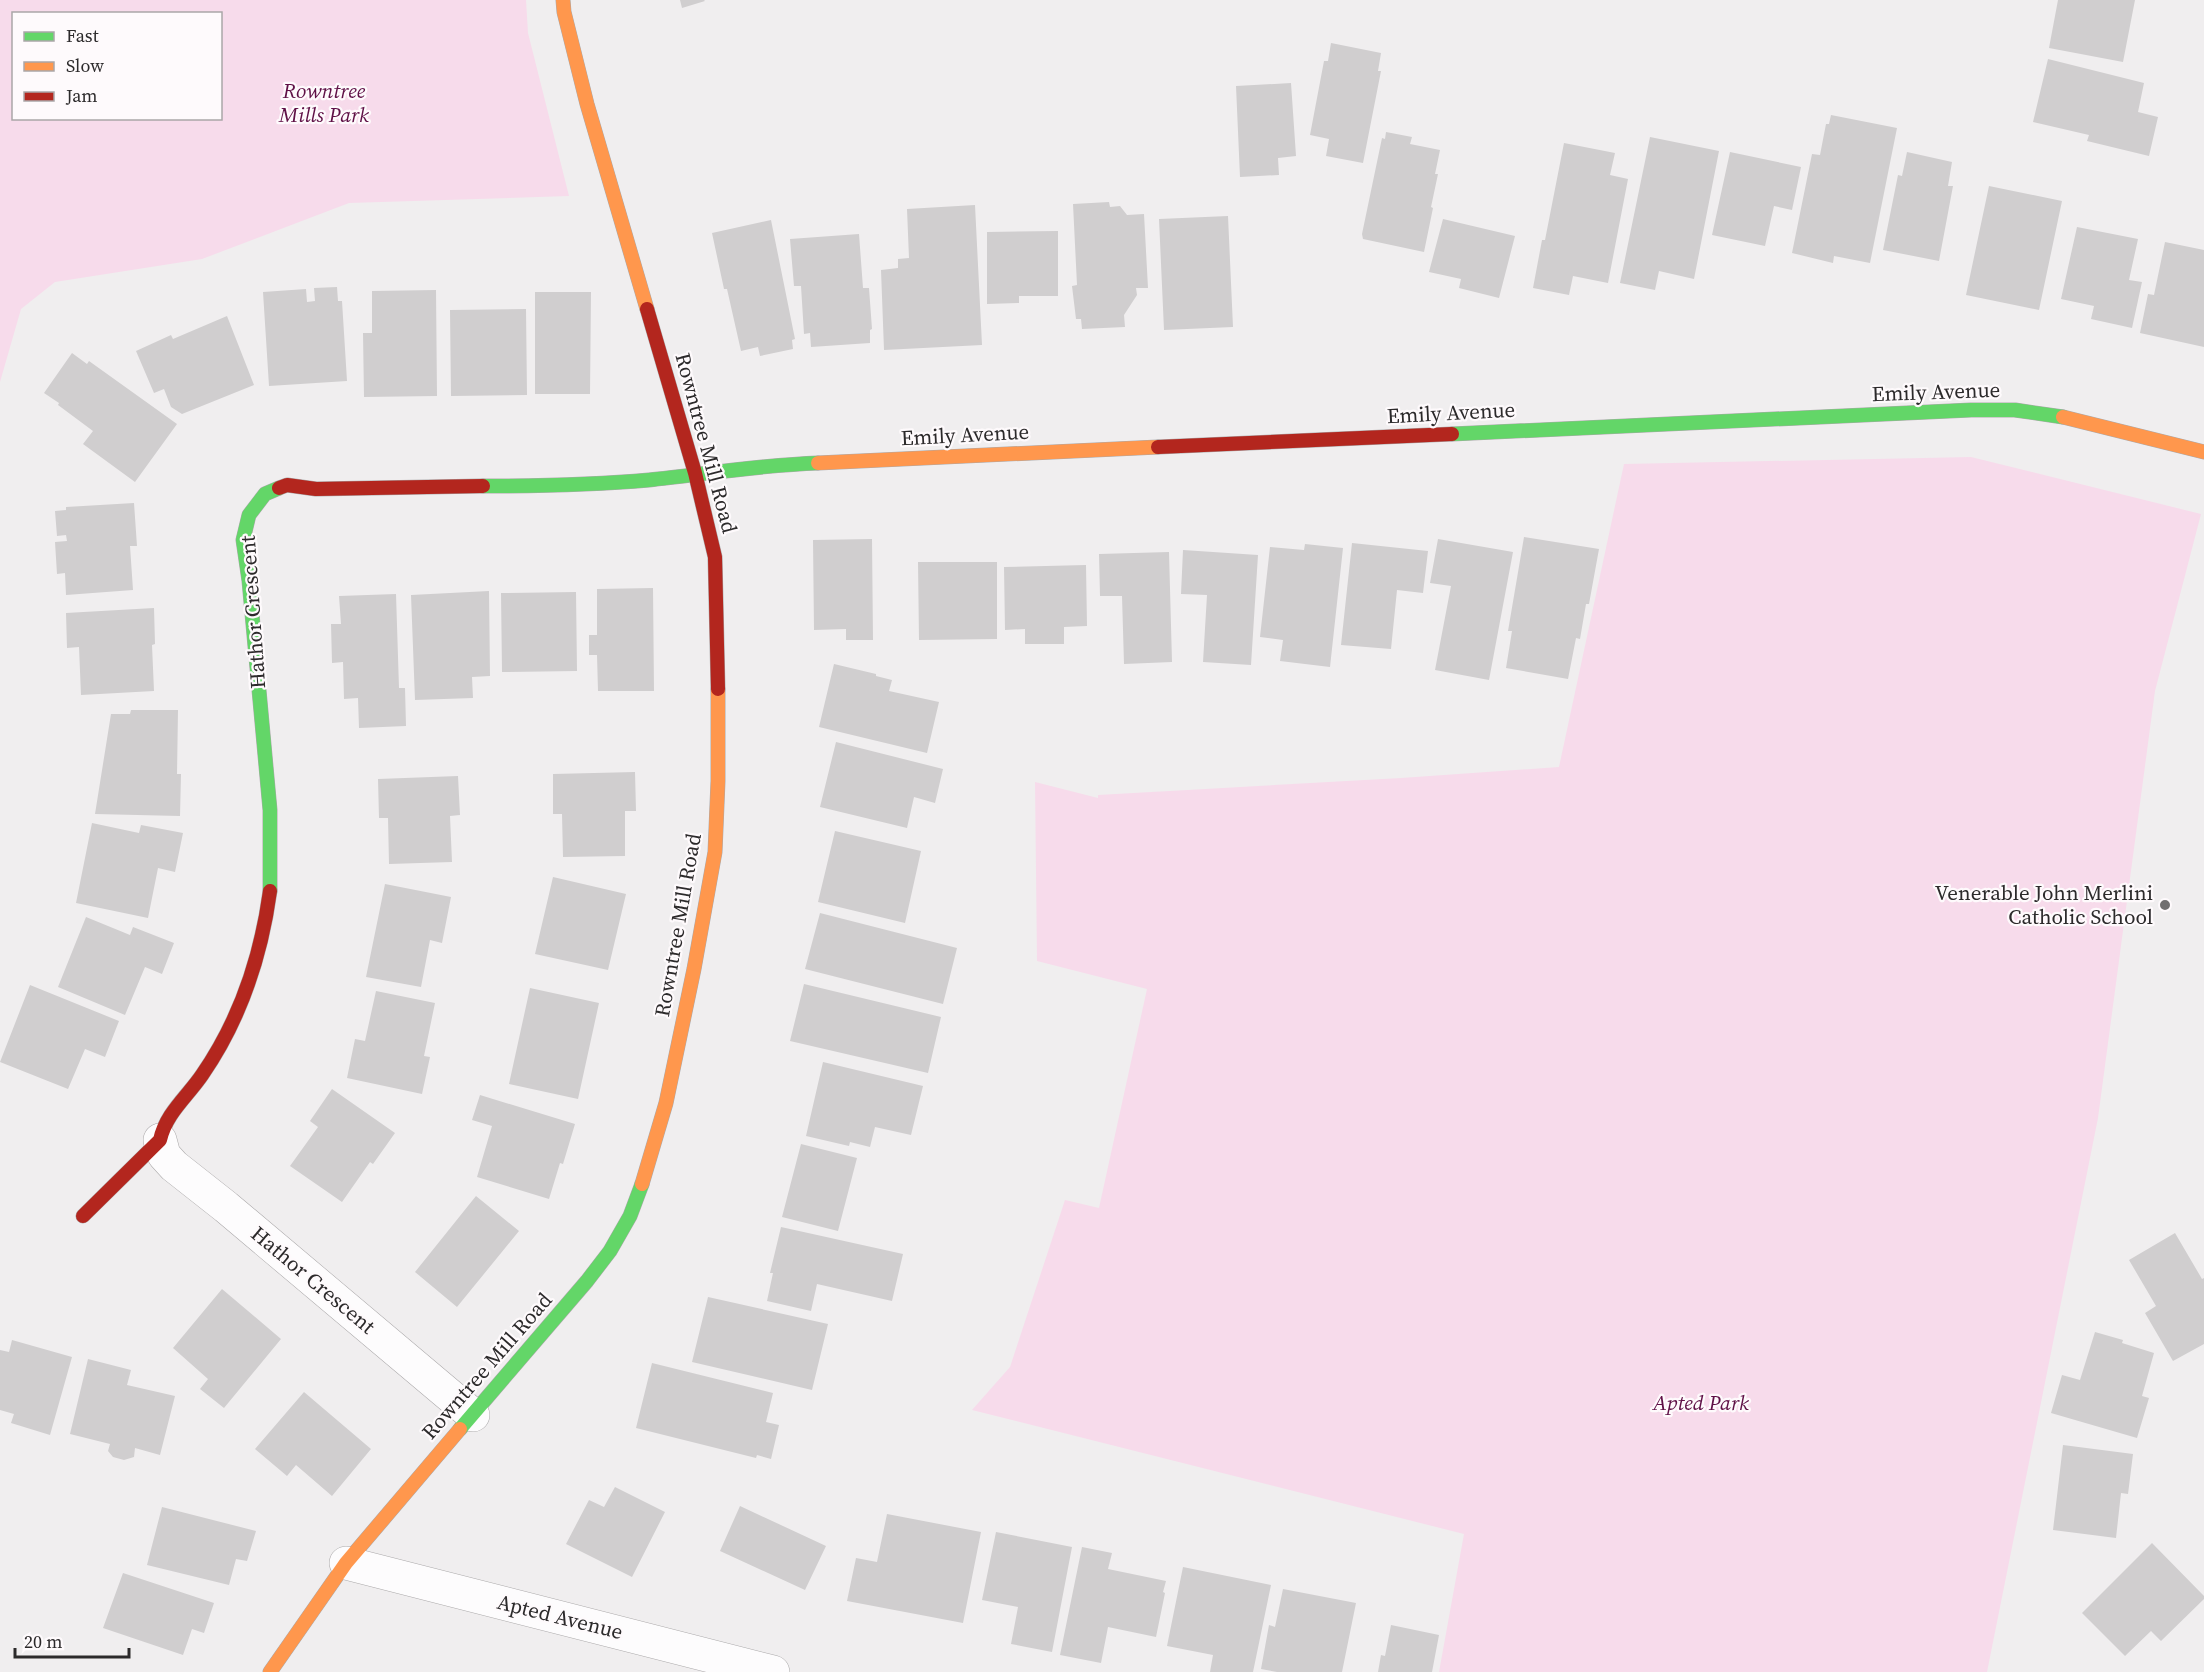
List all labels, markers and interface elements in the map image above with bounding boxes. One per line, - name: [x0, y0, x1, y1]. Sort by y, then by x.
- legend: [12, 12, 222, 120]
- text: Fast: [66, 23, 99, 48]
- text: Slow: [66, 53, 104, 78]
- park label: Rowntree Mills Park: [278, 76, 369, 129]
- text: Jam: [65, 83, 98, 108]
- street label: Rowntree Mill Road: [668, 349, 745, 536]
- street label: Emily Avenue: [1871, 375, 2001, 408]
- street label: Emily Avenue: [1386, 395, 1516, 430]
- street label: Emily Avenue: [900, 417, 1030, 452]
- street label: Hathor Crescent: [233, 534, 272, 690]
- street label: Rowntree Mill Road: [647, 831, 708, 1019]
- place label: Venerable John Merlini Catholic School: [1935, 878, 2153, 931]
- marker: Venerable John Merlini Catholic School: [2158, 898, 2172, 912]
- street label: Hathor Crescent: [245, 1219, 382, 1340]
- street label: Rowntree Mill Road: [415, 1286, 559, 1445]
- park label: Apted Park: [1652, 1388, 1749, 1417]
- street label: Apted Avenue: [494, 1587, 626, 1646]
- scale bar: [15, 1621, 129, 1659]
- text: 20 m: [24, 1629, 62, 1654]

